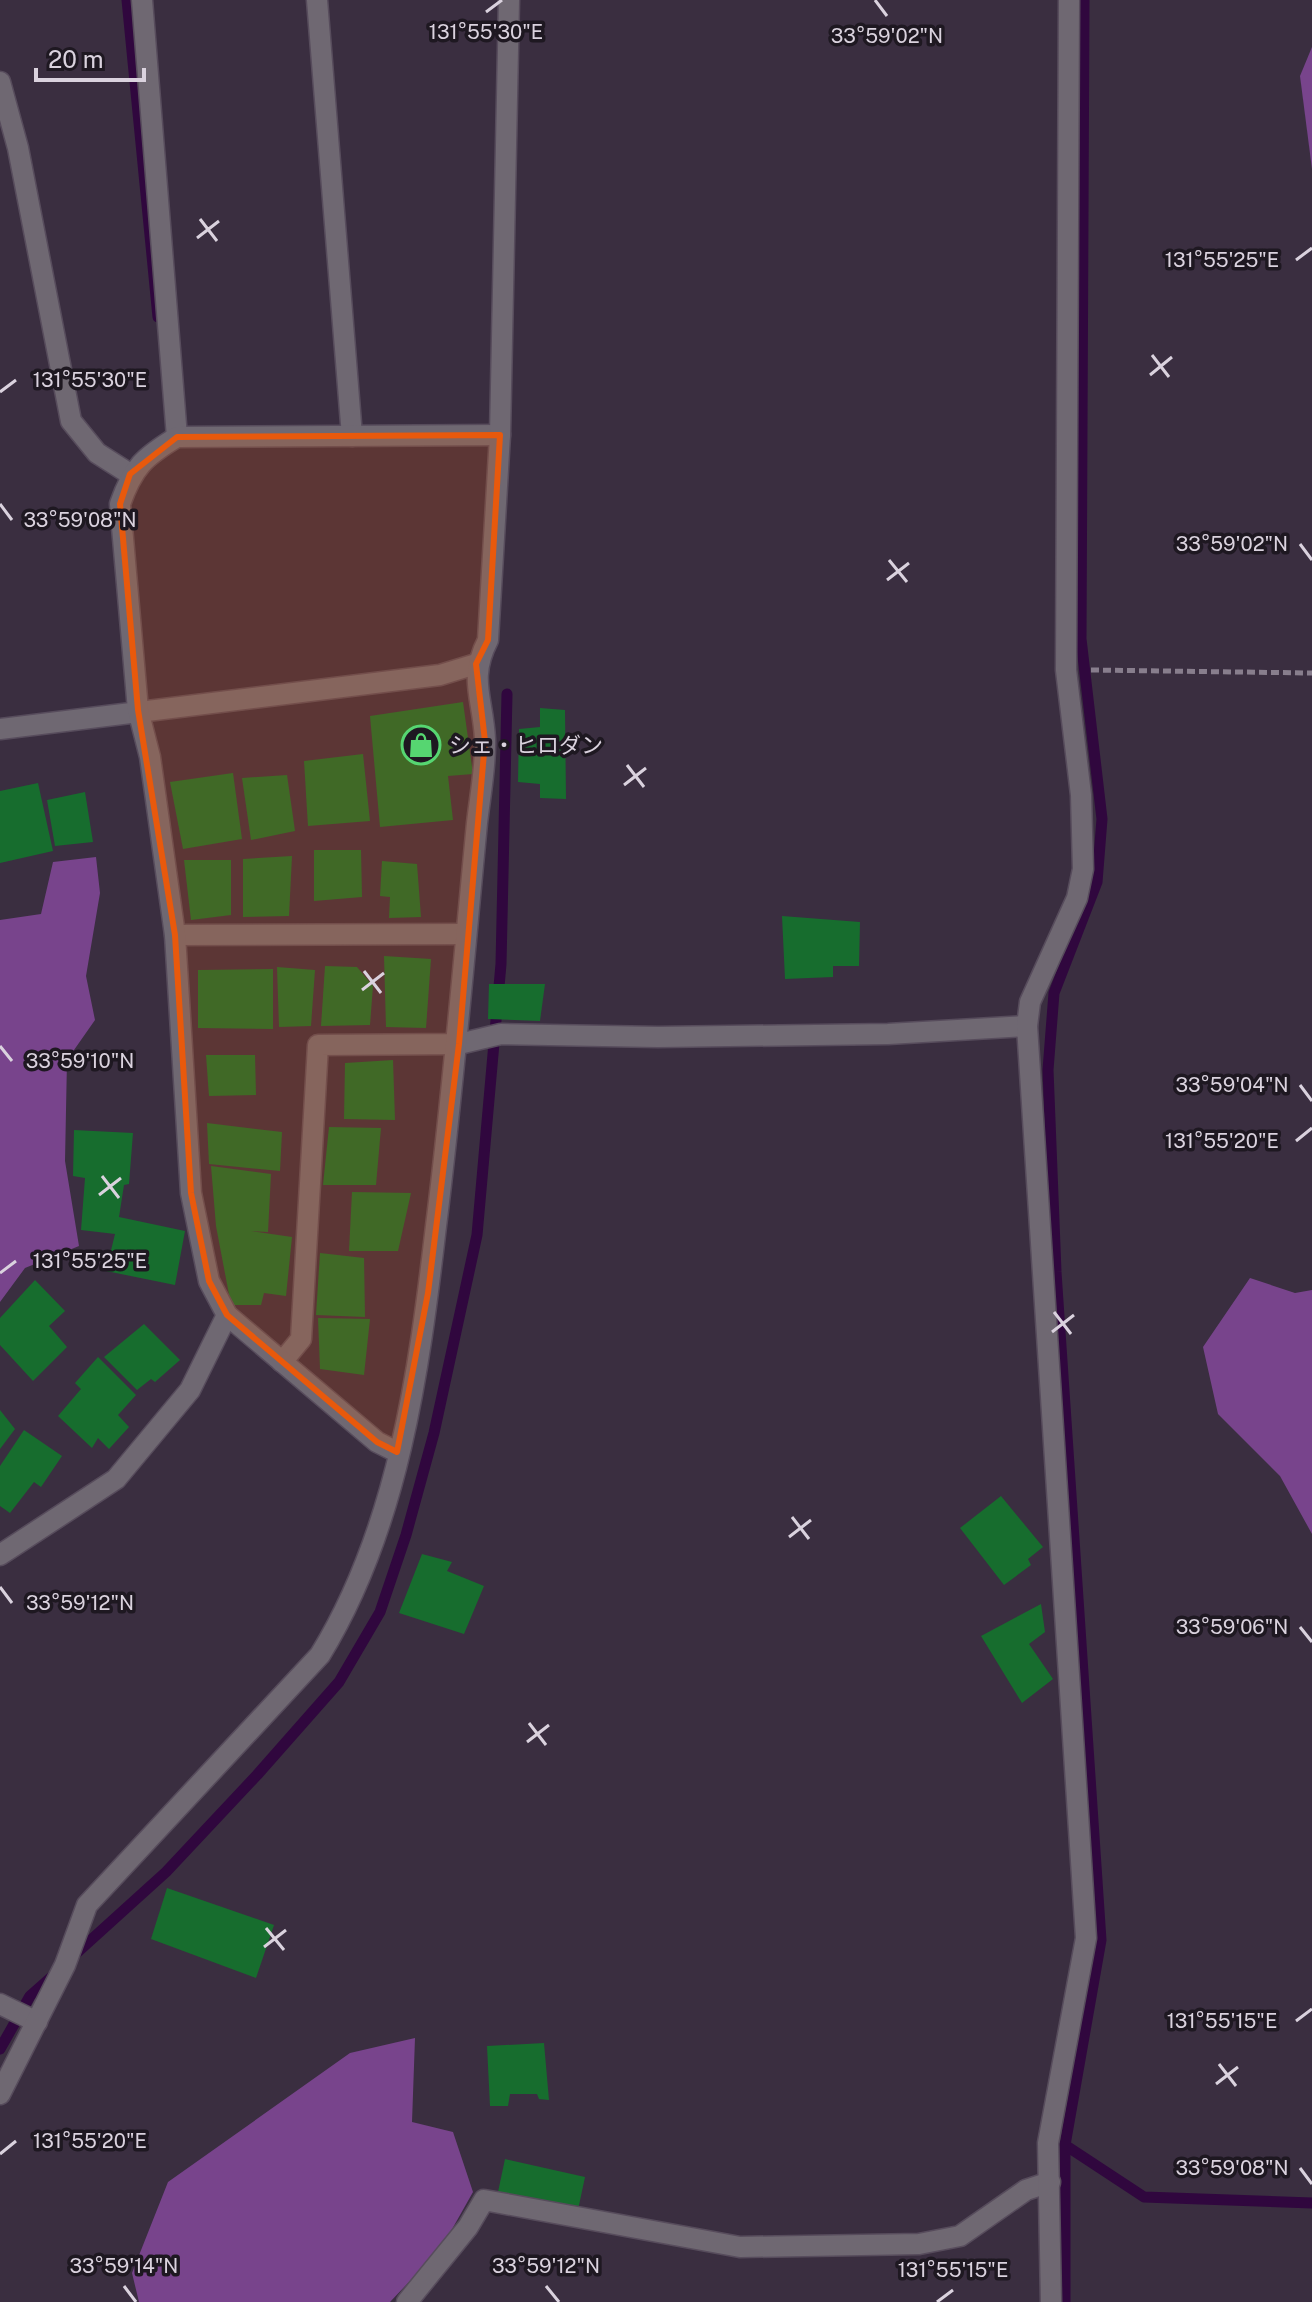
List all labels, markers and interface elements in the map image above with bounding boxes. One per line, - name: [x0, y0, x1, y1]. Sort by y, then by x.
- text: 131°55'30"E: [429, 20, 543, 44]
- text: 33°59'02"N: [831, 24, 943, 48]
- scale bar: [36, 32, 144, 82]
- text: 20 m: [48, 45, 104, 73]
- text: 131°55'25"E: [1165, 248, 1279, 272]
- text: 131°55'30"E: [33, 368, 147, 392]
- text: 33°59'08"N: [23, 508, 137, 532]
- text: 33°59'02"N: [1176, 532, 1288, 556]
- shop icon: シェ・ヒロダン: [400, 724, 442, 766]
- place label: シェ・ヒロダン: [449, 732, 603, 758]
- text: 33°59'10"N: [26, 1049, 134, 1073]
- text: 33°59'04"N: [1176, 1073, 1288, 1097]
- text: 131°55'20"E: [1165, 1129, 1279, 1153]
- text: 131°55'25"E: [33, 1249, 147, 1273]
- text: 33°59'12"N: [26, 1591, 134, 1615]
- text: 33°59'06"N: [1176, 1615, 1288, 1639]
- text: 131°55'15"E: [1167, 2009, 1277, 2033]
- text: 131°55'20"E: [33, 2129, 147, 2153]
- text: 33°59'08"N: [1175, 2156, 1289, 2180]
- text: 33°59'14"N: [70, 2254, 178, 2278]
- text: 33°59'12"N: [492, 2254, 600, 2278]
- text: 131°55'15"E: [898, 2258, 1008, 2282]

